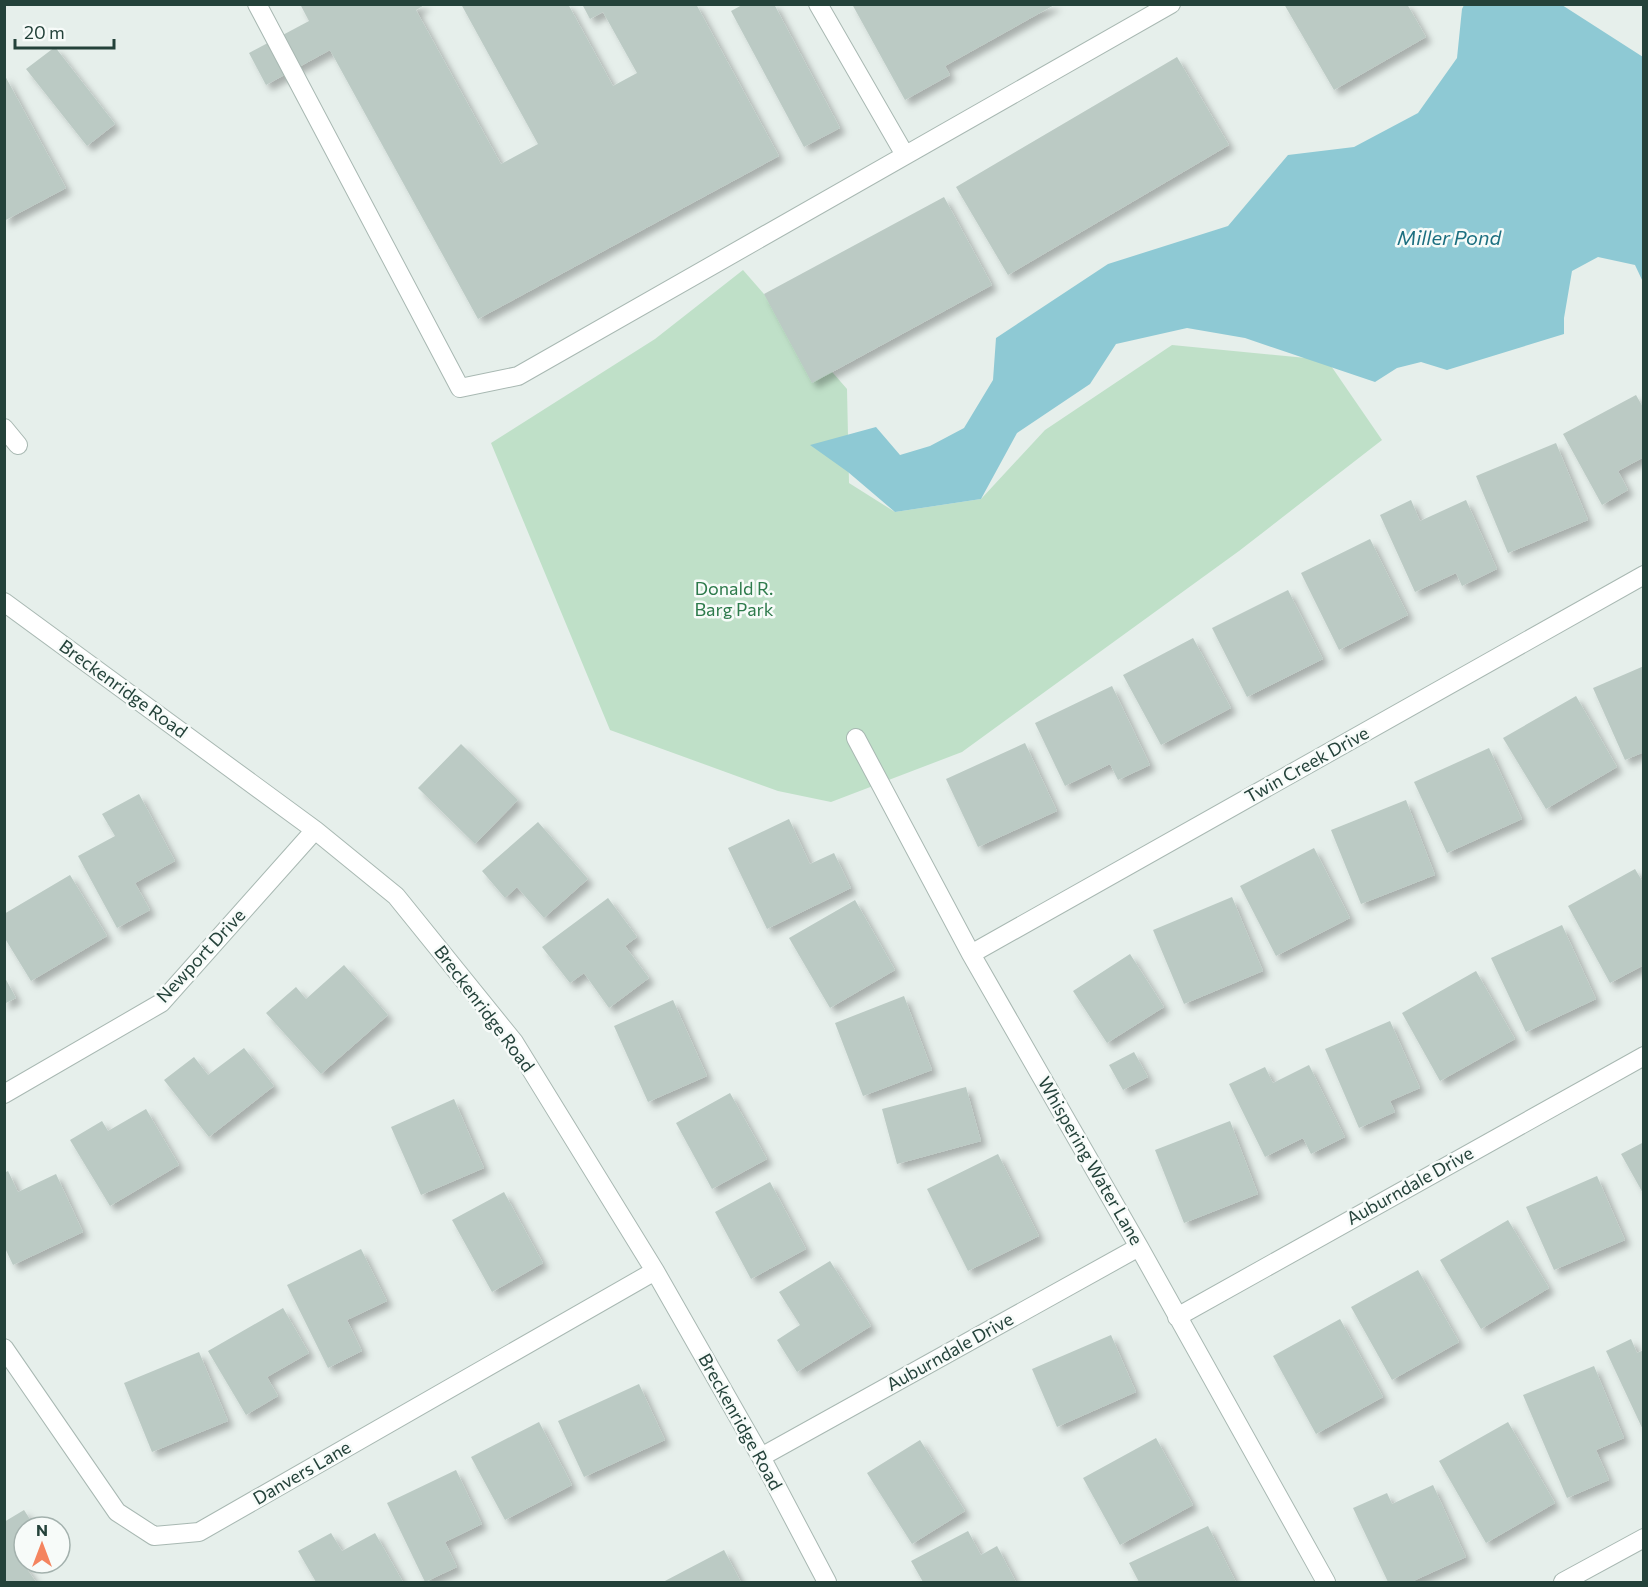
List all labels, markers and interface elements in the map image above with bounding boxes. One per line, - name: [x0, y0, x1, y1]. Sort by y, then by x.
- scale bar: [15, 12, 114, 50]
- text: 20 m: [24, 21, 65, 43]
- water label: Miller Pond: [1397, 225, 1502, 249]
- park label: Donald R. Barg Park: [694, 577, 774, 620]
- street label: Breckenridge Road: [55, 634, 192, 742]
- street label: Twin Creek Drive: [1241, 721, 1372, 807]
- street label: Newport Drive: [151, 904, 249, 1007]
- street label: Breckenridge Road: [430, 941, 540, 1076]
- street label: Whispering Water Lane: [1034, 1072, 1148, 1249]
- street label: Auburndale Drive: [1342, 1141, 1477, 1229]
- street label: Auburndale Drive: [882, 1307, 1017, 1395]
- street label: Breckenridge Road: [694, 1349, 788, 1494]
- street label: Danvers Lane: [249, 1435, 354, 1509]
- north arrow: [12, 1515, 72, 1575]
- text: N: [36, 1520, 48, 1539]

